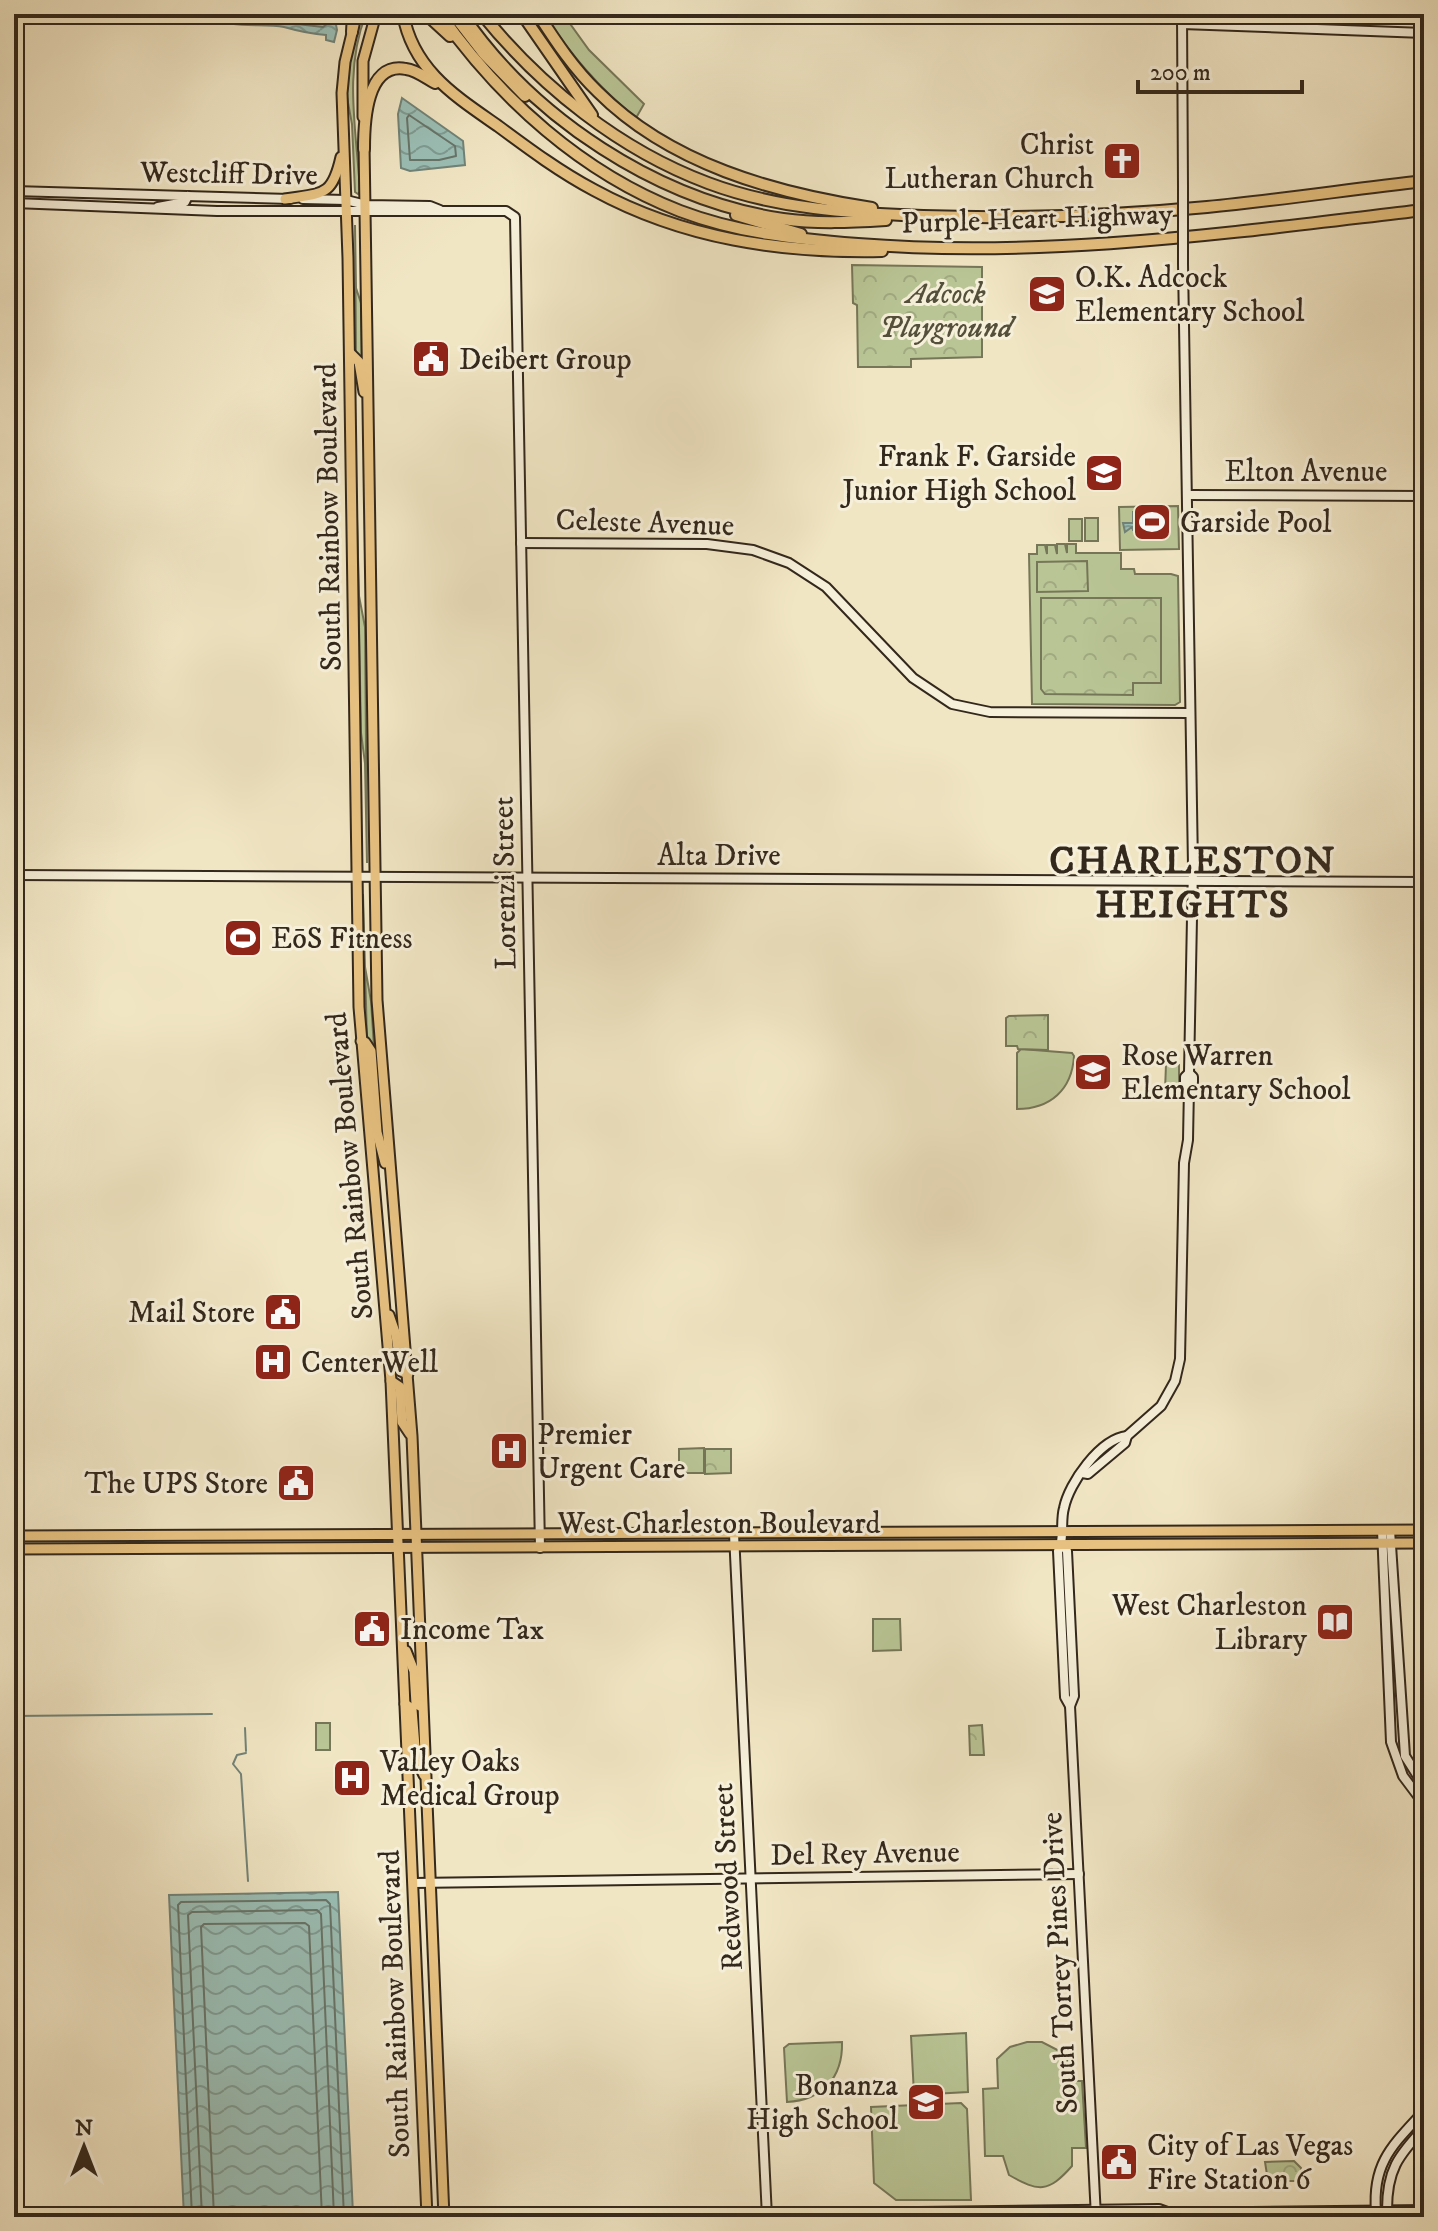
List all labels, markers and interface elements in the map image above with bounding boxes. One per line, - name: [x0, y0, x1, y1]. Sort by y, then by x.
- scale bar: [1138, 44, 1302, 94]
- text: 200 m: [1150, 58, 1211, 88]
- place label: Christ Lutheran Church: [885, 127, 1094, 198]
- church icon: Christ Lutheran Church: [1101, 140, 1143, 182]
- street label: Westcliff Drive: [139, 154, 318, 195]
- street label: Purple Heart Highway: [901, 196, 1174, 243]
- place label: O.K. Adcock Elementary School: [1075, 260, 1304, 331]
- school or university icon: O.K. Adcock Elementary School: [1026, 273, 1068, 315]
- park label: Adcock Playground: [880, 276, 1017, 347]
- public building icon: Deibert Group: [410, 338, 452, 380]
- place label: Deibert Group: [459, 342, 631, 379]
- street label: South Rainbow Boulevard: [308, 363, 351, 671]
- place label: Frank F. Garside Junior High School: [840, 439, 1076, 510]
- school or university icon: Frank F. Garside Junior High School: [1083, 452, 1125, 494]
- street label: Elton Avenue: [1225, 454, 1387, 491]
- sports icon: Garside Pool: [1131, 501, 1173, 543]
- street label: Celeste Avenue: [555, 502, 735, 545]
- place label: Garside Pool: [1180, 505, 1331, 542]
- street label: Lorenzi Street: [485, 796, 526, 970]
- street label: Alta Drive: [657, 838, 781, 875]
- district label: CHARLESTON HEIGHTS: [1049, 838, 1337, 930]
- sports icon: EōS Fitness: [222, 917, 264, 959]
- place label: EōS Fitness: [271, 921, 413, 958]
- street label: South Rainbow Boulevard: [319, 1011, 382, 1321]
- place label: Rose Warren Elementary School: [1121, 1038, 1350, 1109]
- school or university icon: Rose Warren Elementary School: [1072, 1051, 1114, 1093]
- public building icon: Mail Store: [262, 1291, 304, 1333]
- place label: Mail Store: [128, 1295, 255, 1332]
- hospital icon: CenterWell: [252, 1341, 294, 1383]
- place label: CenterWell: [301, 1345, 438, 1382]
- place label: Premier Urgent Care: [537, 1417, 685, 1488]
- hospital icon: Premier Urgent Care: [488, 1430, 530, 1472]
- public building icon: The UPS Store: [275, 1462, 317, 1504]
- place label: The UPS Store: [85, 1466, 268, 1503]
- street label: West Charleston Boulevard: [557, 1506, 881, 1543]
- place label: West Charleston Library: [1111, 1588, 1308, 1659]
- library icon: West Charleston Library: [1314, 1601, 1356, 1643]
- public building icon: Income Tax: [351, 1608, 393, 1650]
- place label: Income Tax: [400, 1612, 545, 1649]
- place label: Valley Oaks Medical Group: [379, 1744, 560, 1815]
- hospital icon: Valley Oaks Medical Group: [331, 1757, 373, 1799]
- street label: Redwood Street: [705, 1782, 752, 1972]
- street label: South Torrey Pines Drive: [1034, 1811, 1087, 2115]
- street label: Del Rey Avenue: [770, 1834, 960, 1875]
- street label: South Rainbow Boulevard: [372, 1849, 419, 2159]
- place label: Bonanza High School: [746, 2068, 898, 2139]
- school or university icon: Bonanza High School: [905, 2081, 947, 2123]
- north arrow: [44, 2107, 124, 2187]
- text: N: [75, 2115, 93, 2142]
- place label: City of Las Vegas Fire Station 6: [1147, 2128, 1353, 2199]
- public building icon: City of Las Vegas Fire Station 6: [1098, 2141, 1140, 2183]

